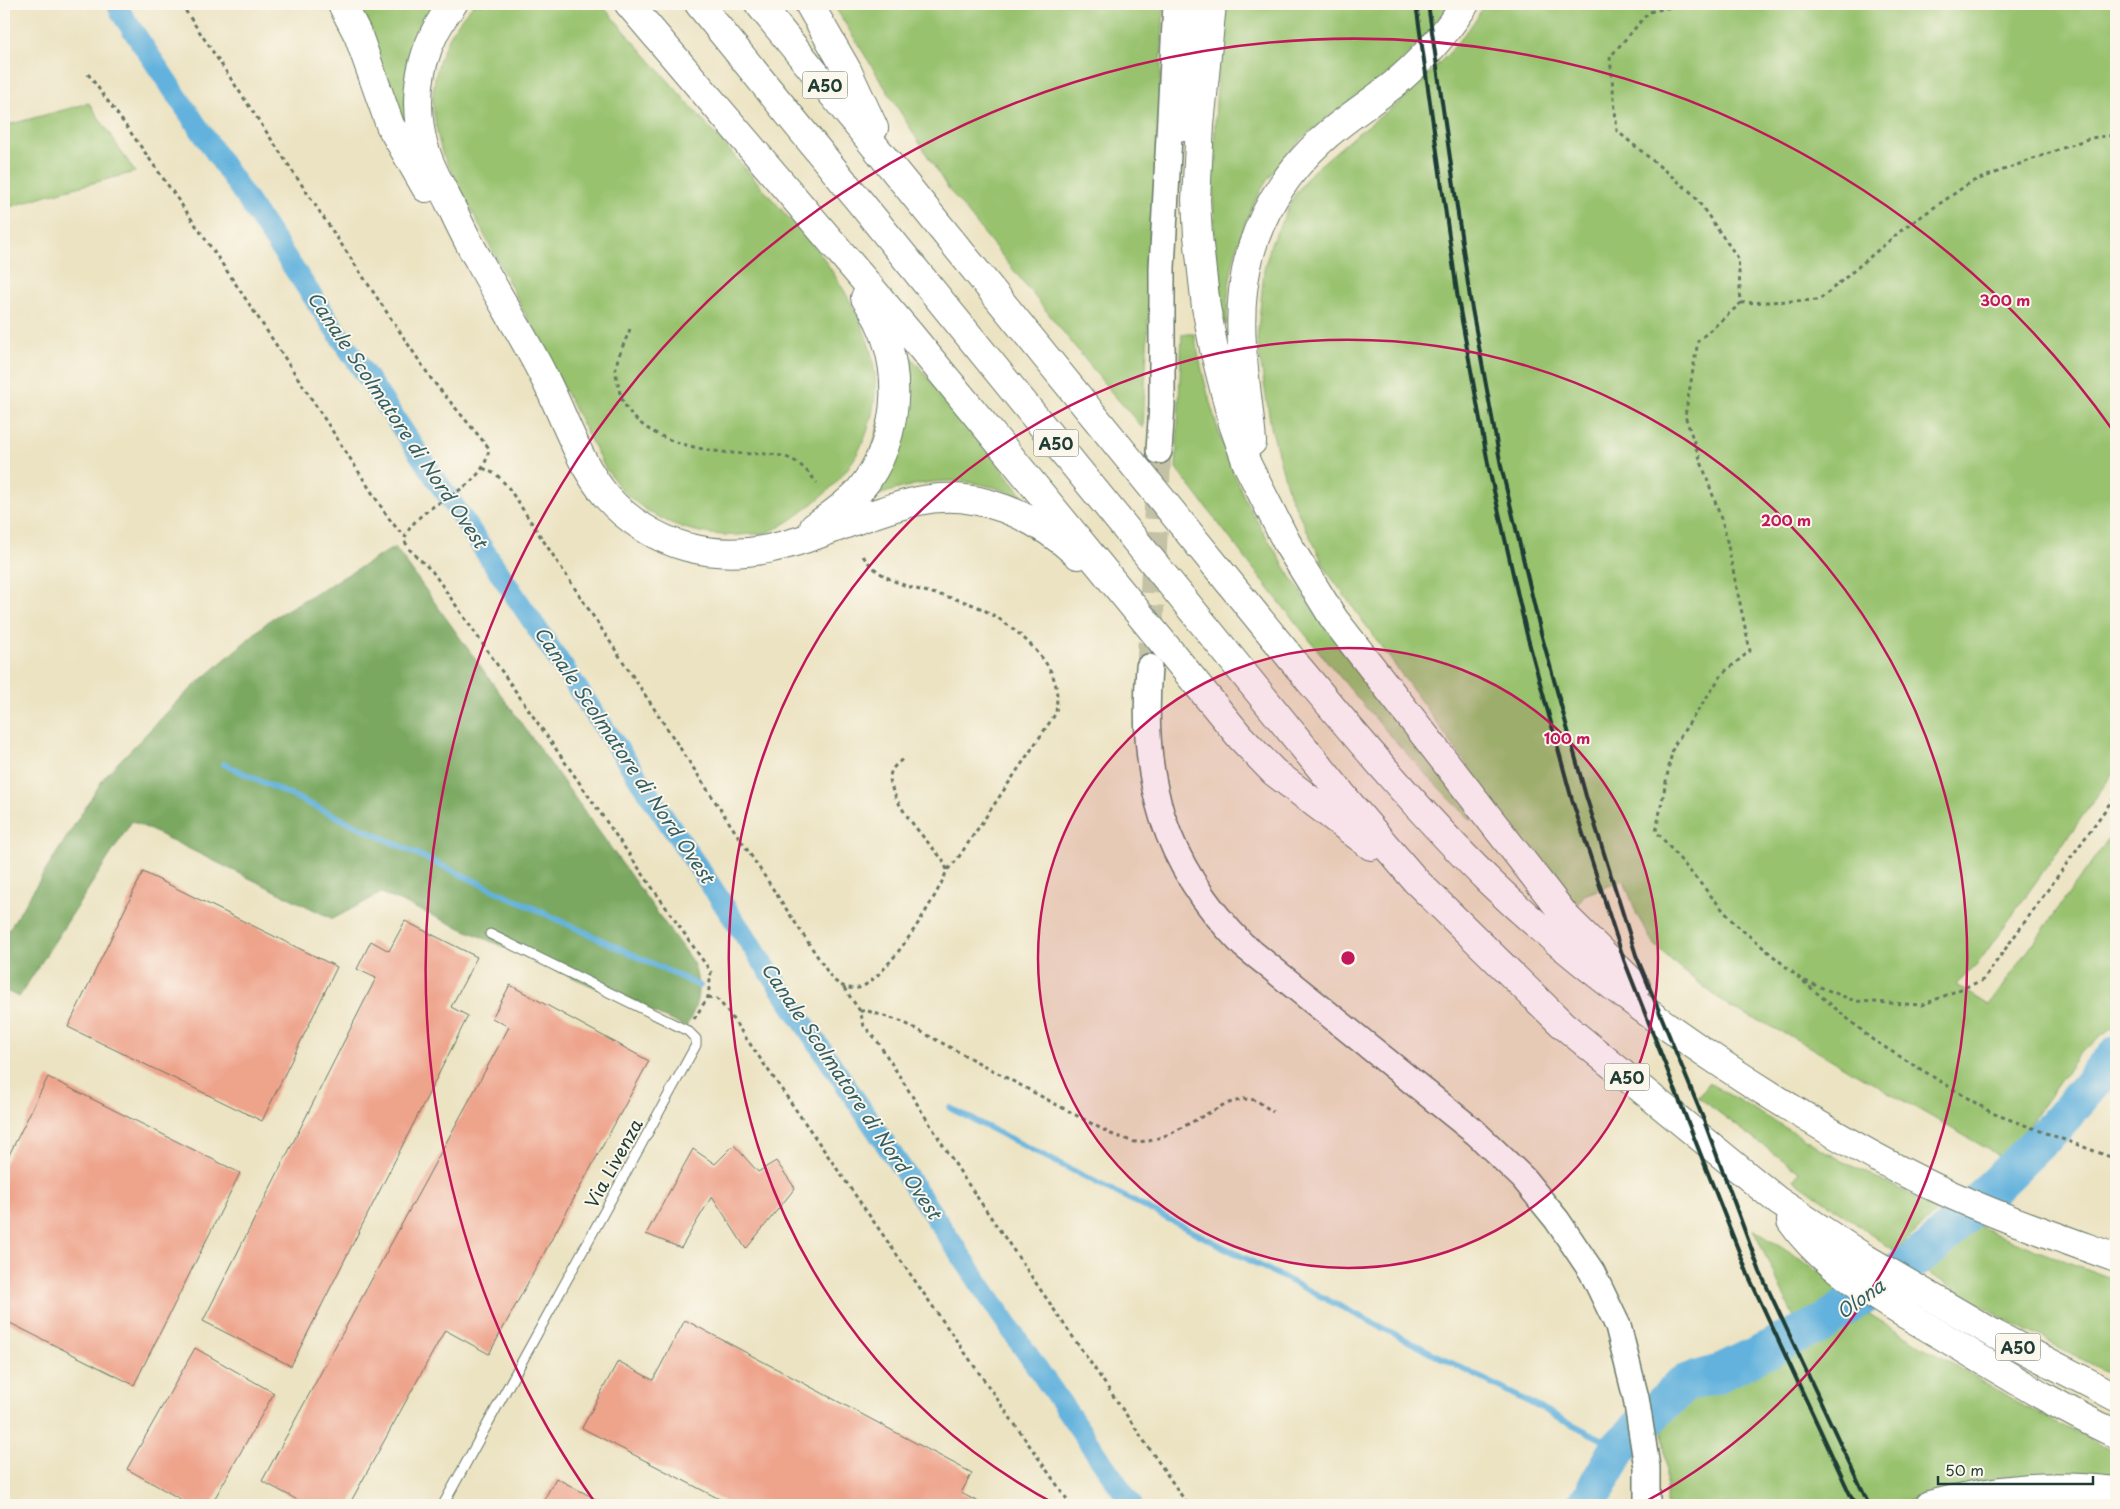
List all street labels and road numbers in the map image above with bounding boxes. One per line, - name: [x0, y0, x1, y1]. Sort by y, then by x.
- road number: A50: [802, 72, 848, 98]
- road number: A50: [1034, 429, 1078, 456]
- road number: A50: [1604, 1064, 1650, 1090]
- street label: Via Livenza: [577, 1113, 649, 1213]
- road number: A50: [1996, 1334, 2040, 1360]

